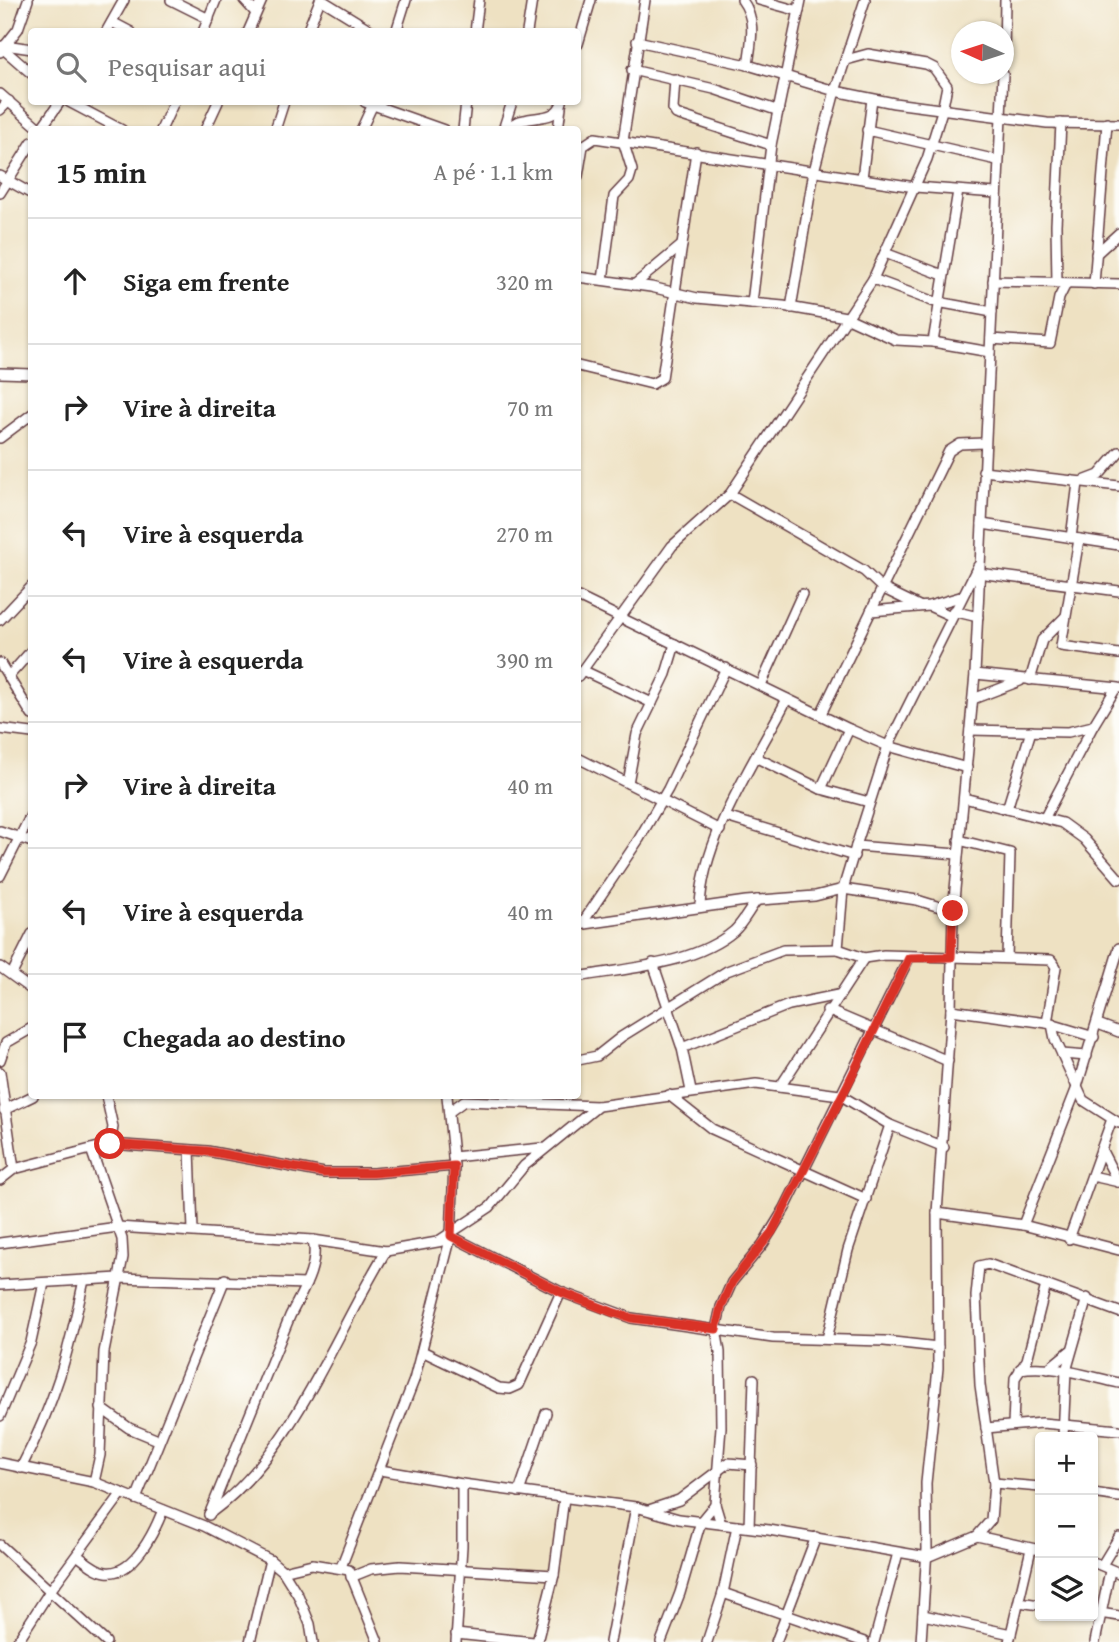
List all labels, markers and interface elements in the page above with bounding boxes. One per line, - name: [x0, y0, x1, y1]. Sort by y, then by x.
- north arrow: [951, 21, 1014, 84]
- search box: [28, 28, 581, 105]
- text: Pesquisar aqui: [108, 47, 266, 86]
- icon: search: [52, 48, 90, 86]
- text: 15 min: [56, 150, 146, 194]
- text: A pé · 1.1 km: [434, 155, 553, 188]
- icon: ahead: [56, 262, 94, 300]
- text: Siga em frente: [123, 262, 290, 301]
- text: 320 m: [496, 265, 553, 298]
- icon: right: [56, 388, 94, 426]
- text: Vire à direita: [123, 388, 276, 427]
- text: 70 m: [507, 391, 553, 424]
- icon: left: [56, 514, 94, 552]
- text: Vire à esquerda: [123, 514, 304, 553]
- text: 270 m: [496, 517, 553, 550]
- icon: left: [56, 640, 94, 678]
- text: Vire à esquerda: [123, 640, 304, 679]
- text: 390 m: [496, 643, 553, 676]
- icon: right: [56, 766, 94, 804]
- text: Vire à direita: [123, 766, 276, 805]
- text: 40 m: [507, 769, 553, 802]
- icon: left: [56, 892, 94, 930]
- text: Vire à esquerda: [123, 892, 304, 931]
- text: 40 m: [507, 895, 553, 928]
- route end: [937, 895, 968, 926]
- icon: arrive: [56, 1018, 94, 1056]
- text: Chegada ao destino: [123, 1018, 346, 1057]
- route start: [94, 1128, 125, 1159]
- map controls: [1035, 1432, 1098, 1621]
- button: +: [1035, 1432, 1098, 1495]
- button: −: [1035, 1495, 1098, 1558]
- button: layers: [1035, 1558, 1098, 1621]

